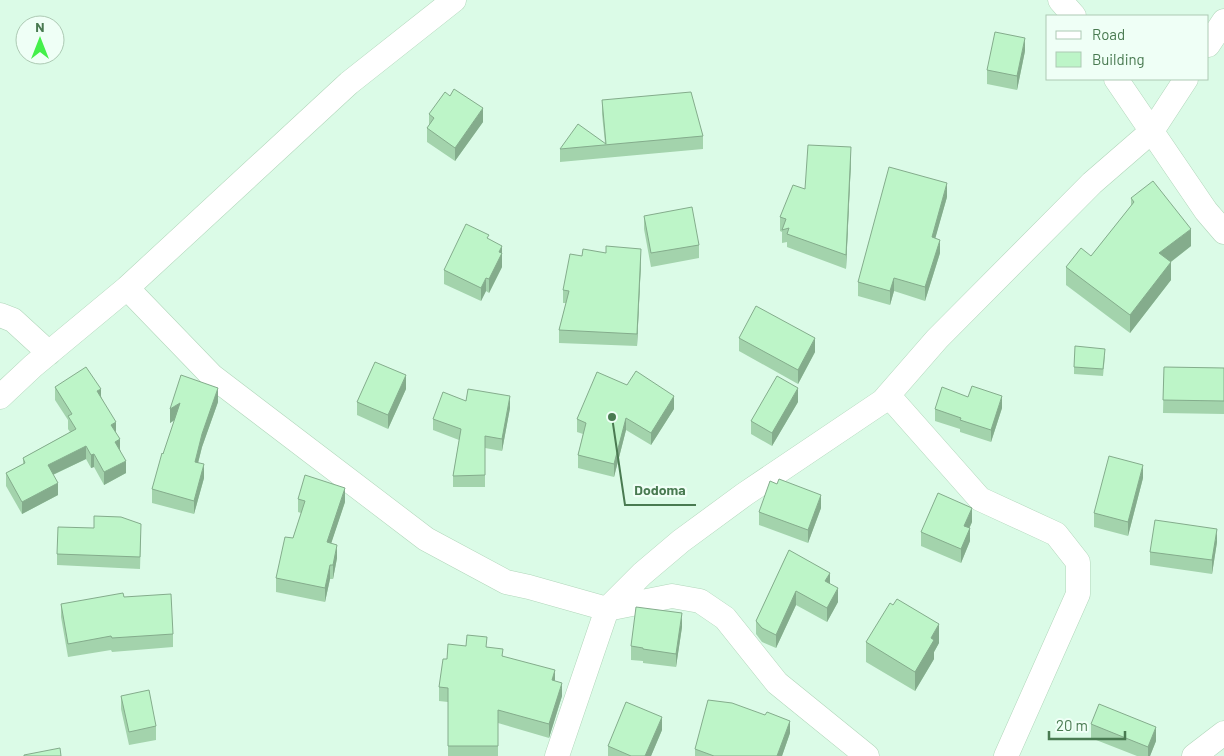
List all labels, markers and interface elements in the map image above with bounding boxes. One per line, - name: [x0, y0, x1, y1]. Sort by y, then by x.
- north arrow: [15, 15, 65, 65]
- legend: [1046, 15, 1209, 80]
- text: N: [35, 18, 45, 35]
- text: Road: [1092, 25, 1125, 43]
- text: Building: [1092, 50, 1145, 68]
- callout: Dodoma: [625, 476, 696, 505]
- text: Dodoma: [634, 481, 686, 498]
- scale bar: [1049, 708, 1125, 740]
- text: 20 m: [1056, 716, 1088, 734]

